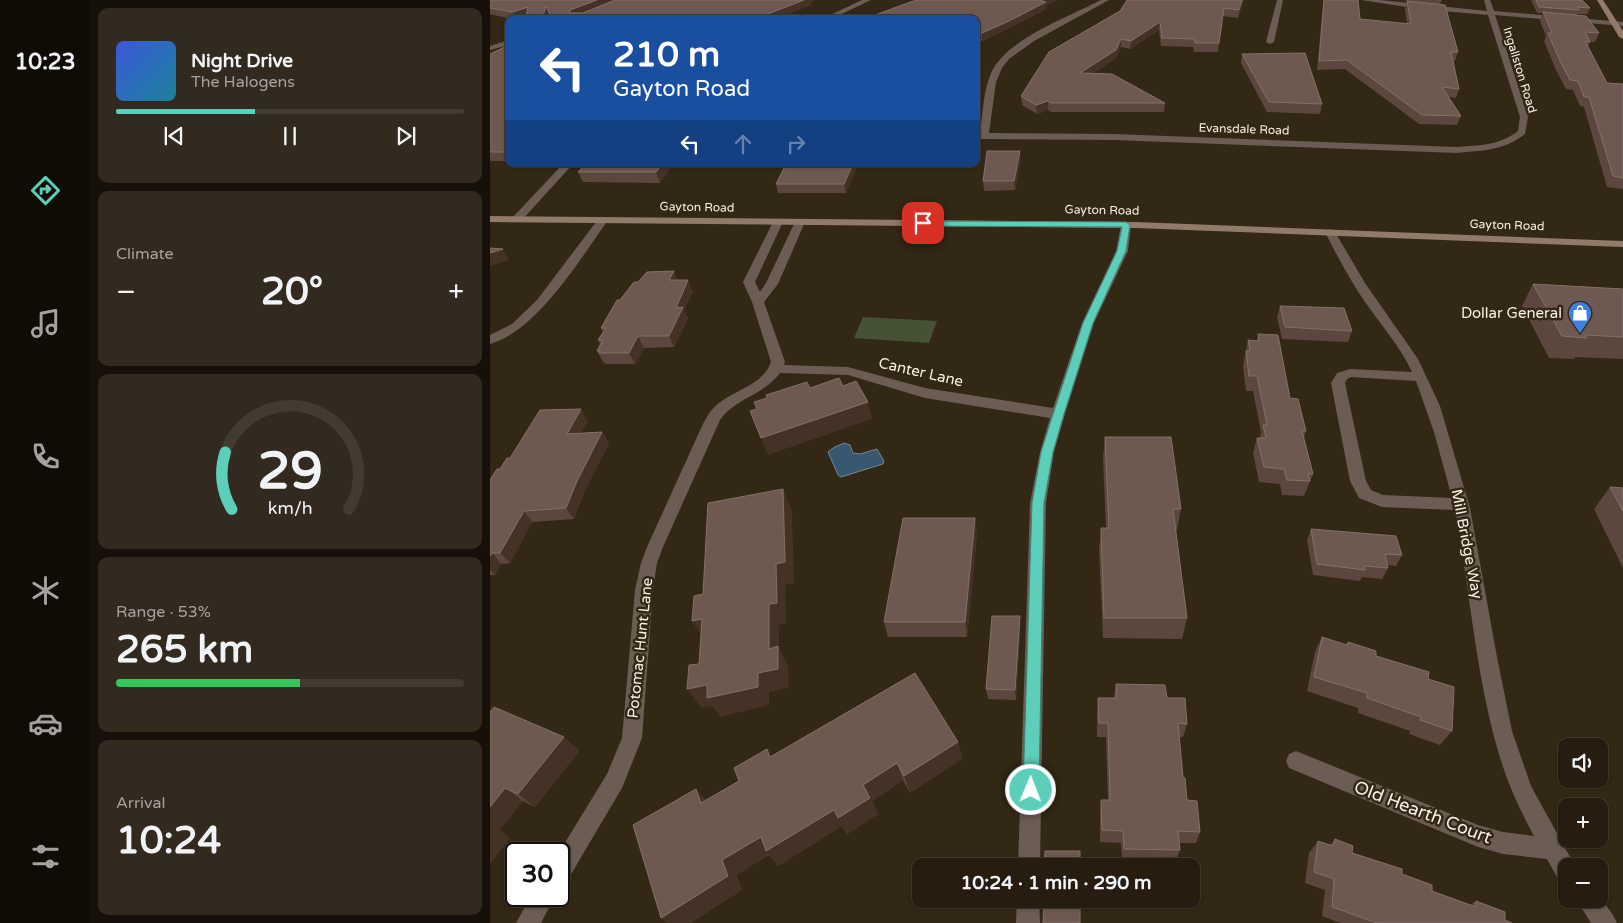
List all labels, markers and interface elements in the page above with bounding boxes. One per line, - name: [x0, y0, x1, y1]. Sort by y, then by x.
- street label: Ingallston Road: [1500, 25, 1540, 115]
- text: 210 m: [613, 34, 720, 76]
- icon: left: [530, 35, 595, 100]
- text: 10:23: [15, 49, 75, 75]
- text: Night Drive: [191, 50, 293, 72]
- text: The Halogens: [191, 72, 295, 92]
- text: Gayton Road: [613, 76, 750, 102]
- street label: Evansdale Road: [1198, 120, 1290, 138]
- icon: previous: [160, 122, 188, 150]
- icon: pause: [276, 122, 304, 150]
- icon: next: [392, 122, 420, 150]
- icon: left: [676, 130, 704, 158]
- icon: ahead: [729, 130, 757, 158]
- icon: right: [782, 130, 810, 158]
- icon: directions: [28, 173, 63, 208]
- street label: Gayton Road: [659, 199, 735, 215]
- pin: [902, 202, 944, 244]
- street label: Gayton Road: [1064, 202, 1140, 218]
- icon: arrive: [909, 209, 937, 237]
- street label: Gayton Road: [1469, 217, 1545, 233]
- text: Climate: [116, 244, 174, 264]
- text: 20°: [261, 269, 323, 315]
- text: −: [116, 275, 136, 309]
- text: +: [448, 275, 464, 309]
- shop icon: Dollar General: [1567, 300, 1593, 334]
- place label: Dollar General: [1461, 304, 1562, 322]
- icon: music: [28, 306, 63, 341]
- street label: Canter Lane: [877, 354, 965, 390]
- icon: phone: [28, 439, 63, 474]
- text: 29: [257, 440, 323, 503]
- street label: Mill Bridge Way: [1448, 488, 1486, 600]
- text: km/h: [268, 498, 312, 519]
- icon: climate: [28, 573, 63, 608]
- street label: Potomac Hunt Lane: [624, 577, 656, 719]
- text: Range · 53%: [116, 602, 211, 622]
- text: 265 km: [116, 627, 253, 673]
- icon: car: [28, 706, 63, 741]
- map controls: [1558, 738, 1608, 908]
- button: sound: [1558, 738, 1608, 788]
- position arrow: [1004, 763, 1056, 815]
- street label: Old Hearth Court: [1351, 776, 1495, 848]
- text: Arrival: [116, 793, 165, 813]
- button: +: [1558, 798, 1608, 848]
- text: 10:24: [116, 818, 221, 864]
- icon: filters: [28, 839, 63, 874]
- speed limit sign: 30: [505, 842, 570, 907]
- button: −: [1558, 858, 1608, 908]
- text: 10:24 · 1 min · 290 m: [960, 872, 1152, 894]

